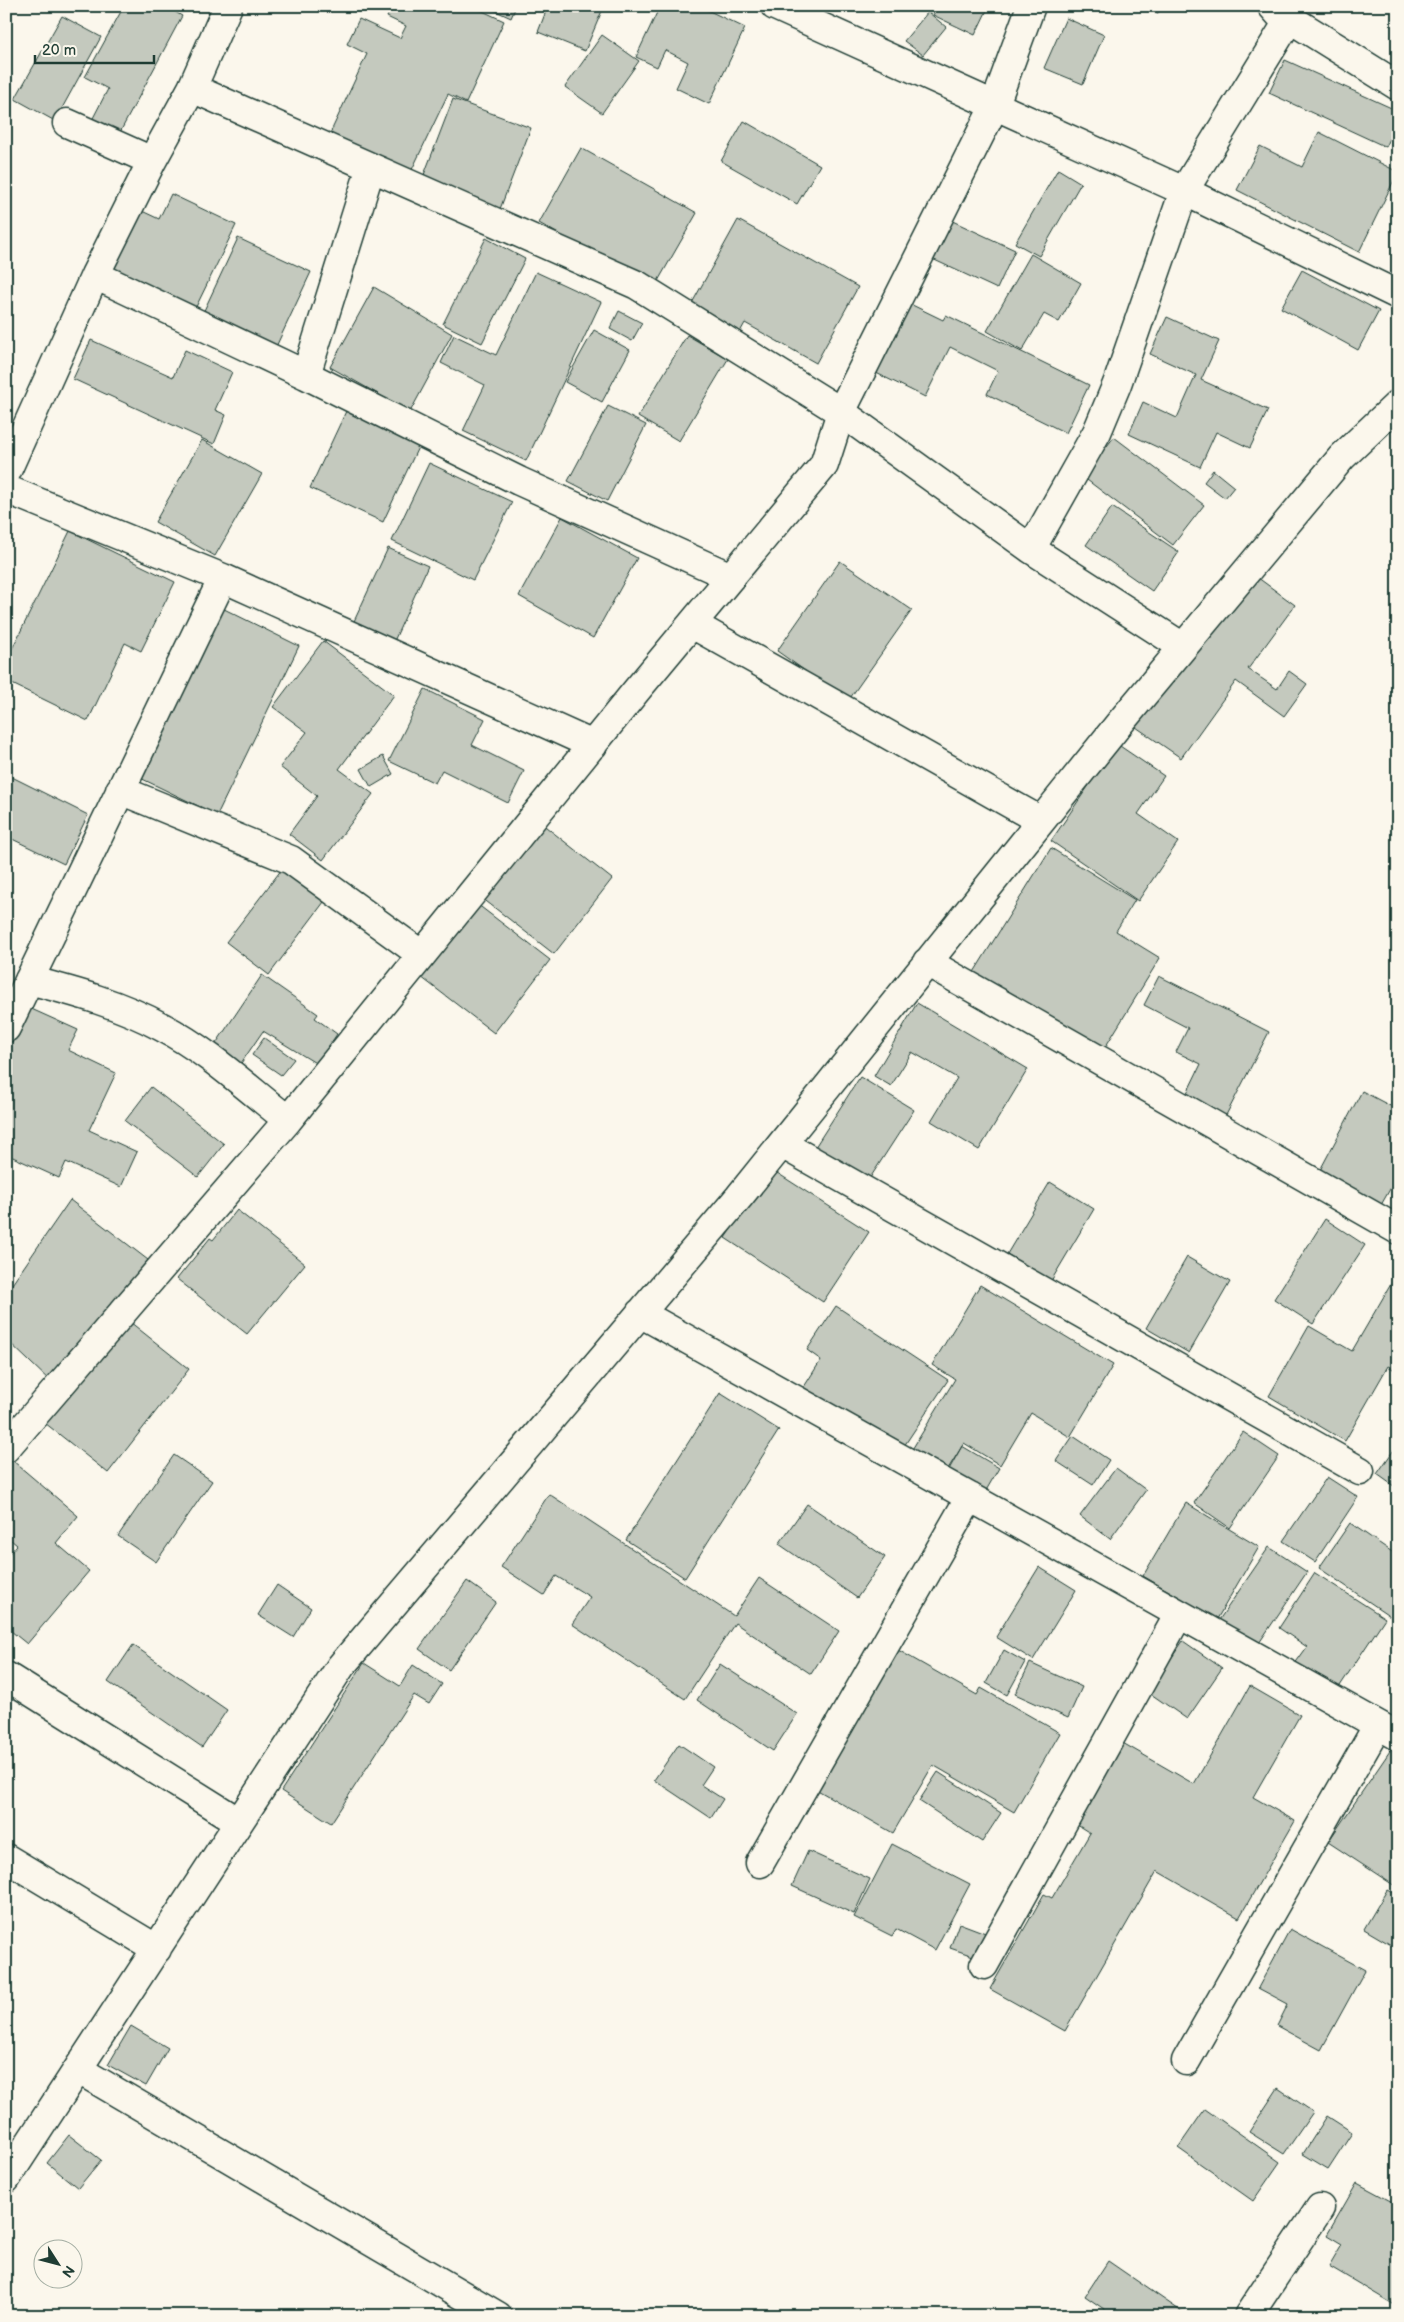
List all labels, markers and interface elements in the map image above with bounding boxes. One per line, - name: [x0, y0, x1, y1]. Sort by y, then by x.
- scale bar: [35, 32, 154, 64]
- text: 20 m: [42, 41, 76, 60]
- north arrow: [32, 2240, 82, 2290]
- text: N: [58, 2262, 78, 2281]

